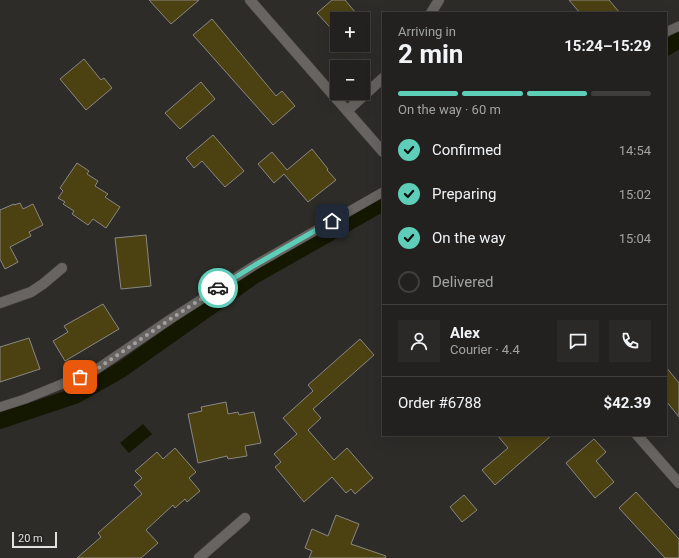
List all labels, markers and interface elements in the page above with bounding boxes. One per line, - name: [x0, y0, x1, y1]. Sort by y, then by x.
- map controls: [330, 12, 370, 100]
- button: +: [330, 12, 370, 52]
- text: Arriving in: [398, 24, 456, 39]
- text: 15:24–15:29: [564, 37, 651, 55]
- text: 2 min: [398, 39, 463, 69]
- button: −: [330, 60, 370, 100]
- text: On the way · 60 m: [398, 102, 501, 117]
- icon: check: [398, 139, 420, 161]
- text: Confirmed: [432, 141, 502, 159]
- text: 14:54: [619, 143, 651, 158]
- icon: check: [398, 183, 420, 205]
- text: Preparing: [432, 185, 496, 203]
- text: 15:02: [619, 187, 651, 202]
- pin: [315, 204, 349, 238]
- icon: home: [321, 210, 343, 232]
- icon: check: [398, 227, 420, 249]
- text: On the way: [432, 229, 506, 247]
- text: 15:04: [619, 231, 651, 246]
- courier: [198, 268, 238, 308]
- text: Delivered: [432, 273, 494, 291]
- icon: car: [207, 277, 229, 299]
- button: person: [398, 320, 440, 362]
- button: chat: [557, 320, 599, 362]
- button: phone: [609, 320, 651, 362]
- text: Alex: [450, 324, 480, 342]
- text: Courier · 4.4: [450, 342, 520, 357]
- pin: [63, 360, 97, 394]
- icon: bag: [69, 366, 91, 388]
- text: Order #6788: [398, 394, 481, 412]
- text: $42.39: [604, 394, 651, 412]
- scale bar: [12, 530, 57, 549]
- text: 20 m: [18, 532, 43, 545]

